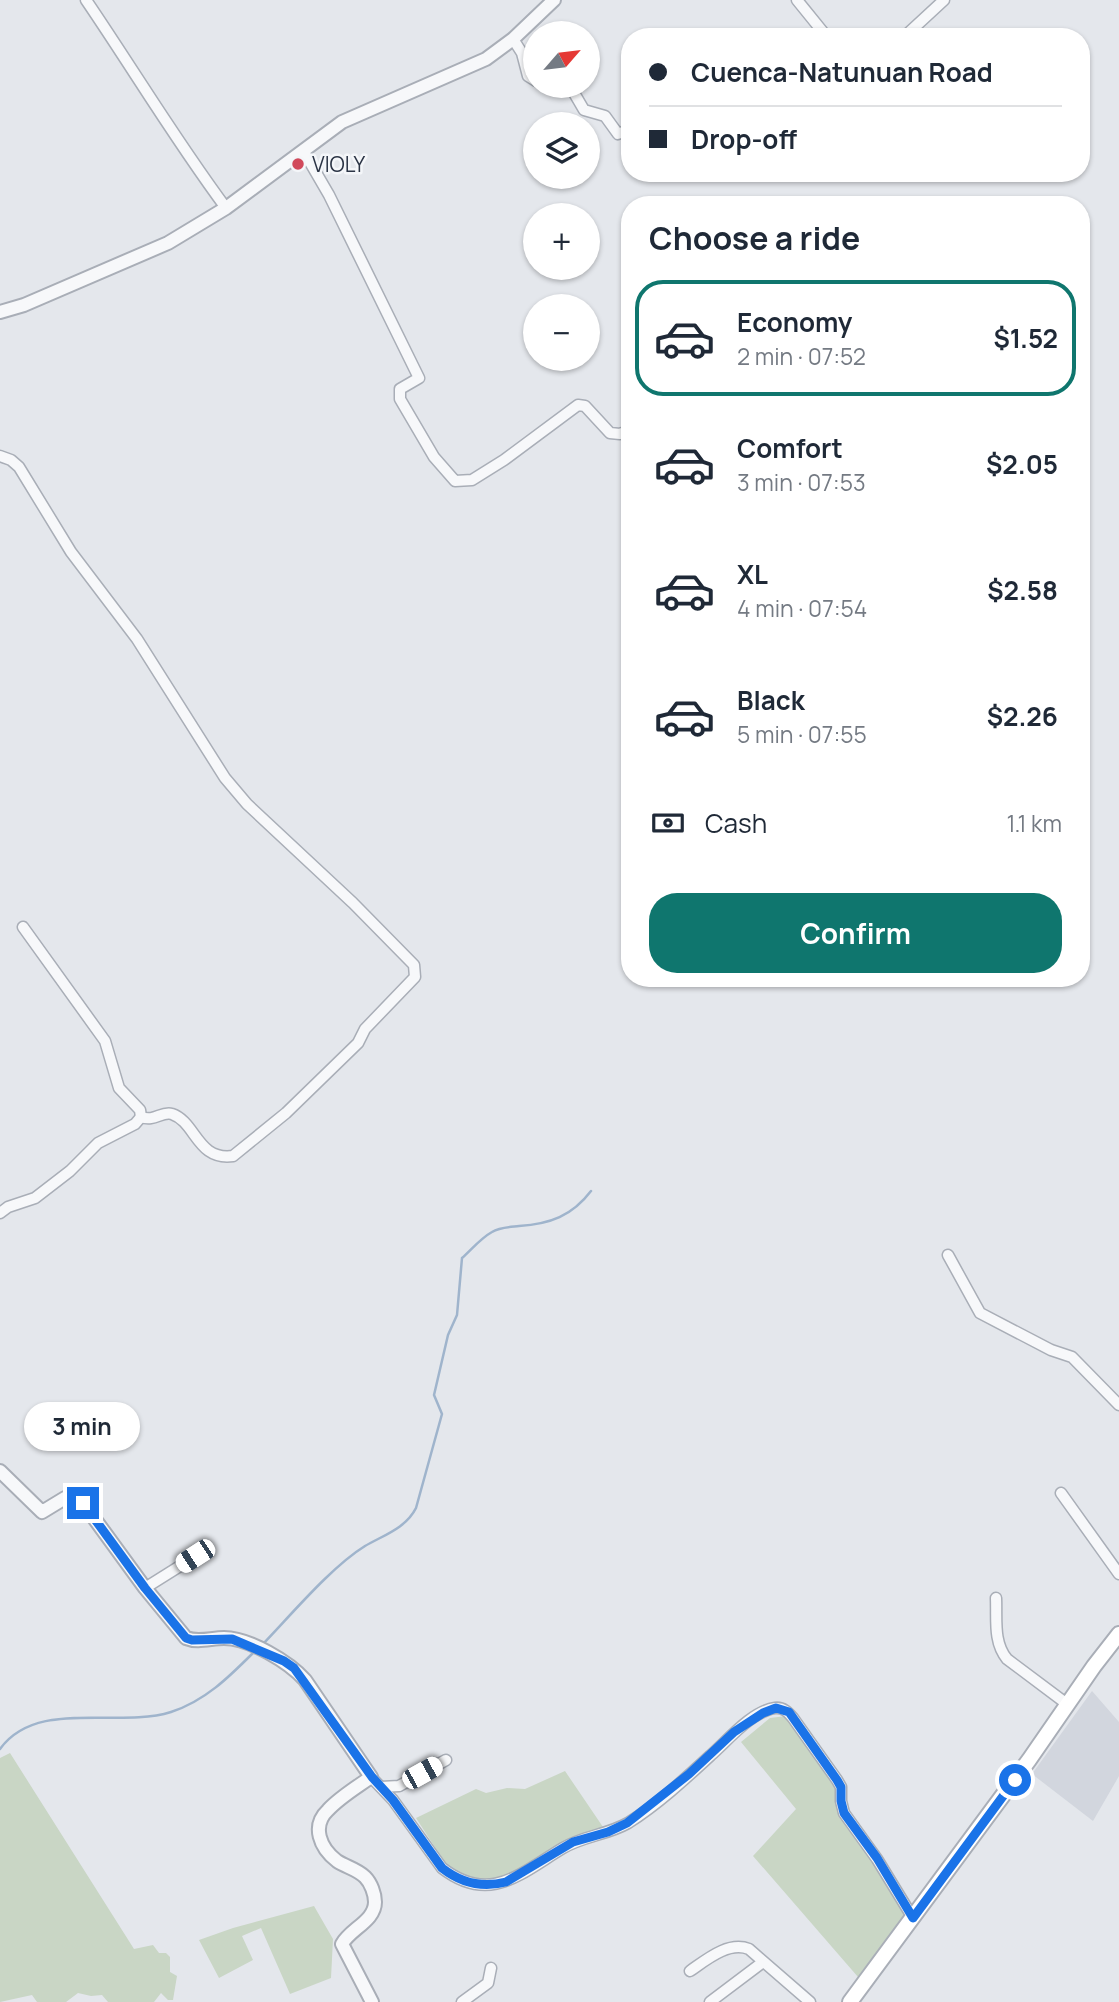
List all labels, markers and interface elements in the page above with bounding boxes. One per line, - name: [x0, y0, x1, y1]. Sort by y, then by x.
- north arrow: [523, 21, 600, 98]
- map controls: [523, 21, 600, 371]
- text: Cuenca-Natunuan Road: [691, 54, 993, 90]
- button: layers: [523, 112, 600, 189]
- text: Drop-off: [691, 121, 797, 157]
- place label: VIOLY: [312, 150, 365, 178]
- marker: VIOLY: [290, 156, 306, 172]
- button: +: [523, 203, 600, 280]
- text: Choose a ride: [649, 216, 860, 260]
- button: −: [523, 294, 600, 371]
- text: Economy: [737, 304, 852, 340]
- icon: car: [653, 307, 716, 370]
- text: $1.52: [993, 320, 1058, 356]
- text: 2 min · 07:52: [737, 340, 866, 372]
- text: Comfort: [737, 430, 843, 466]
- icon: car: [653, 433, 716, 496]
- text: $2.05: [986, 446, 1058, 482]
- text: 3 min · 07:53: [737, 466, 866, 498]
- text: XL: [737, 556, 768, 592]
- icon: car: [653, 559, 716, 622]
- text: $2.58: [987, 572, 1058, 608]
- text: 4 min · 07:54: [737, 592, 867, 624]
- text: Black: [737, 682, 805, 718]
- icon: car: [653, 685, 716, 748]
- text: $2.26: [987, 698, 1058, 734]
- text: 5 min · 07:55: [737, 718, 867, 750]
- icon: cash: [649, 804, 687, 842]
- text: Cash: [705, 805, 767, 841]
- text: 1.1 km: [1006, 807, 1062, 839]
- button: Confirm: [649, 893, 1062, 973]
- callout: 3 min: [25, 1402, 141, 1450]
- text: 3 min: [52, 1410, 112, 1442]
- route end: [67, 1487, 99, 1519]
- car: [172, 1536, 219, 1576]
- car: [399, 1754, 446, 1792]
- route start: [999, 1764, 1031, 1796]

